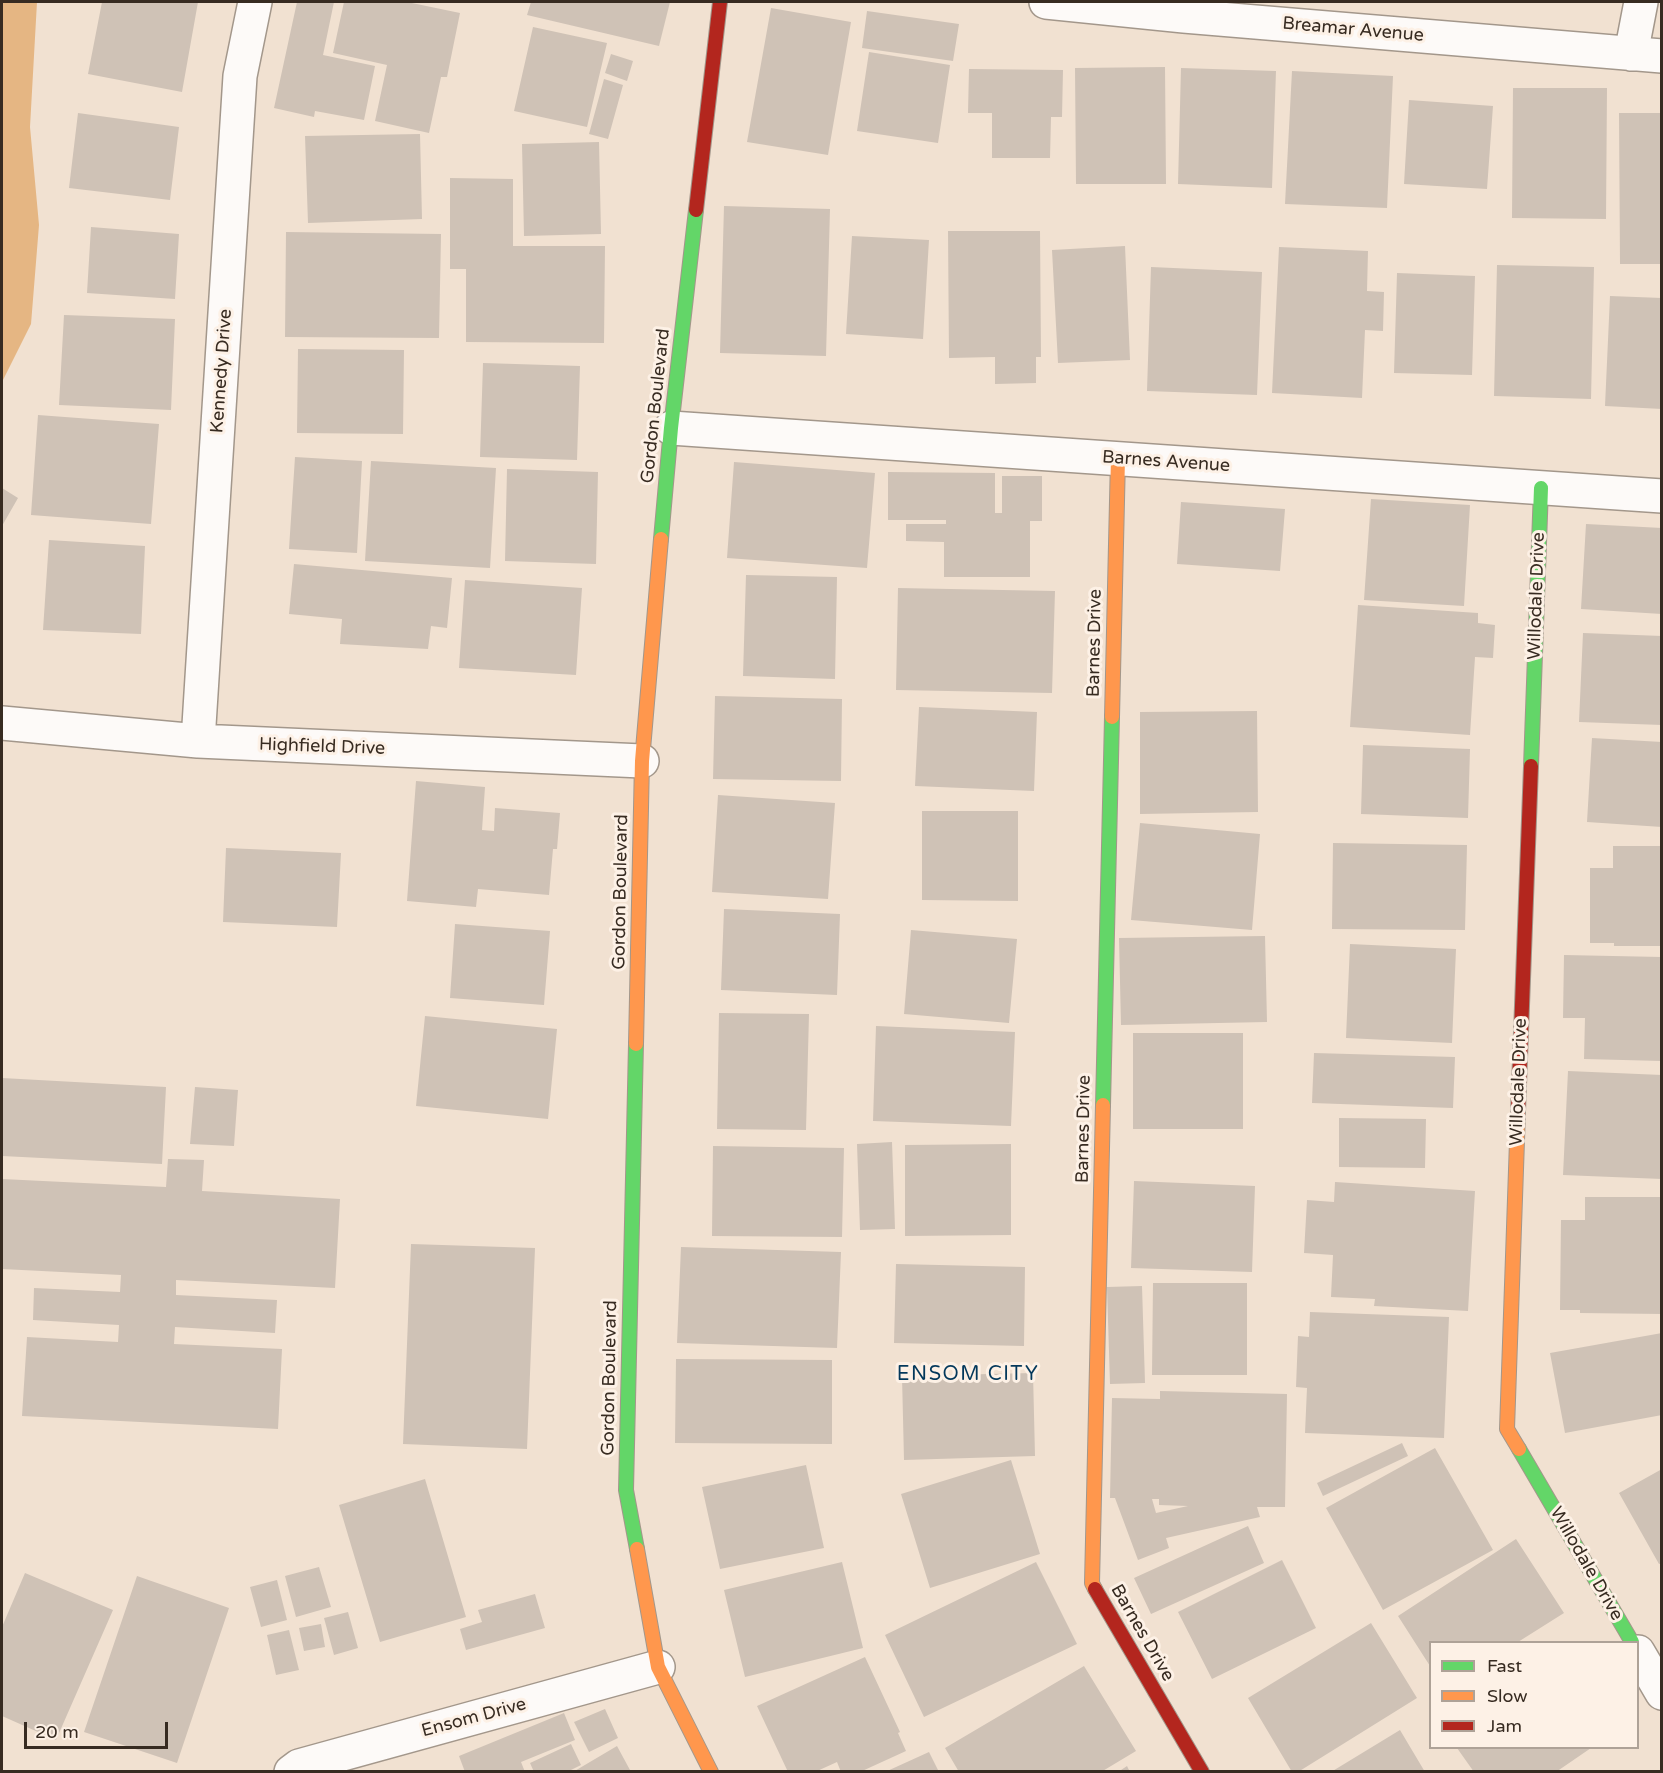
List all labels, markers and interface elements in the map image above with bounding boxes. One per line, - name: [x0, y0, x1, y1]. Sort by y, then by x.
- street label: Breamar Avenue: [1281, 13, 1425, 47]
- street label: Kennedy Drive: [207, 308, 237, 434]
- street label: Gordon Boulevard: [637, 328, 675, 484]
- street label: Barnes Avenue: [1101, 447, 1231, 477]
- street label: Willodale Drive: [1524, 532, 1550, 660]
- street label: Barnes Drive: [1083, 589, 1107, 697]
- street label: Highfield Drive: [258, 734, 386, 760]
- street label: Gordon Boulevard: [609, 814, 633, 970]
- street label: Willodale Drive: [1506, 1018, 1532, 1146]
- street label: Barnes Drive: [1072, 1075, 1096, 1183]
- street label: Gordon Boulevard: [598, 1300, 622, 1456]
- district label: ENSOM CITY: [897, 1363, 1039, 1387]
- street label: Willodale Drive: [1545, 1503, 1627, 1625]
- street label: Barnes Drive: [1106, 1581, 1178, 1685]
- legend: [1429, 1641, 1639, 1749]
- text: Fast: [1487, 1655, 1522, 1677]
- text: Slow: [1487, 1685, 1528, 1707]
- street label: Ensom Drive: [419, 1694, 529, 1742]
- scale bar: [27, 1710, 171, 1748]
- text: Jam: [1487, 1715, 1522, 1737]
- text: 20 m: [35, 1721, 79, 1743]

